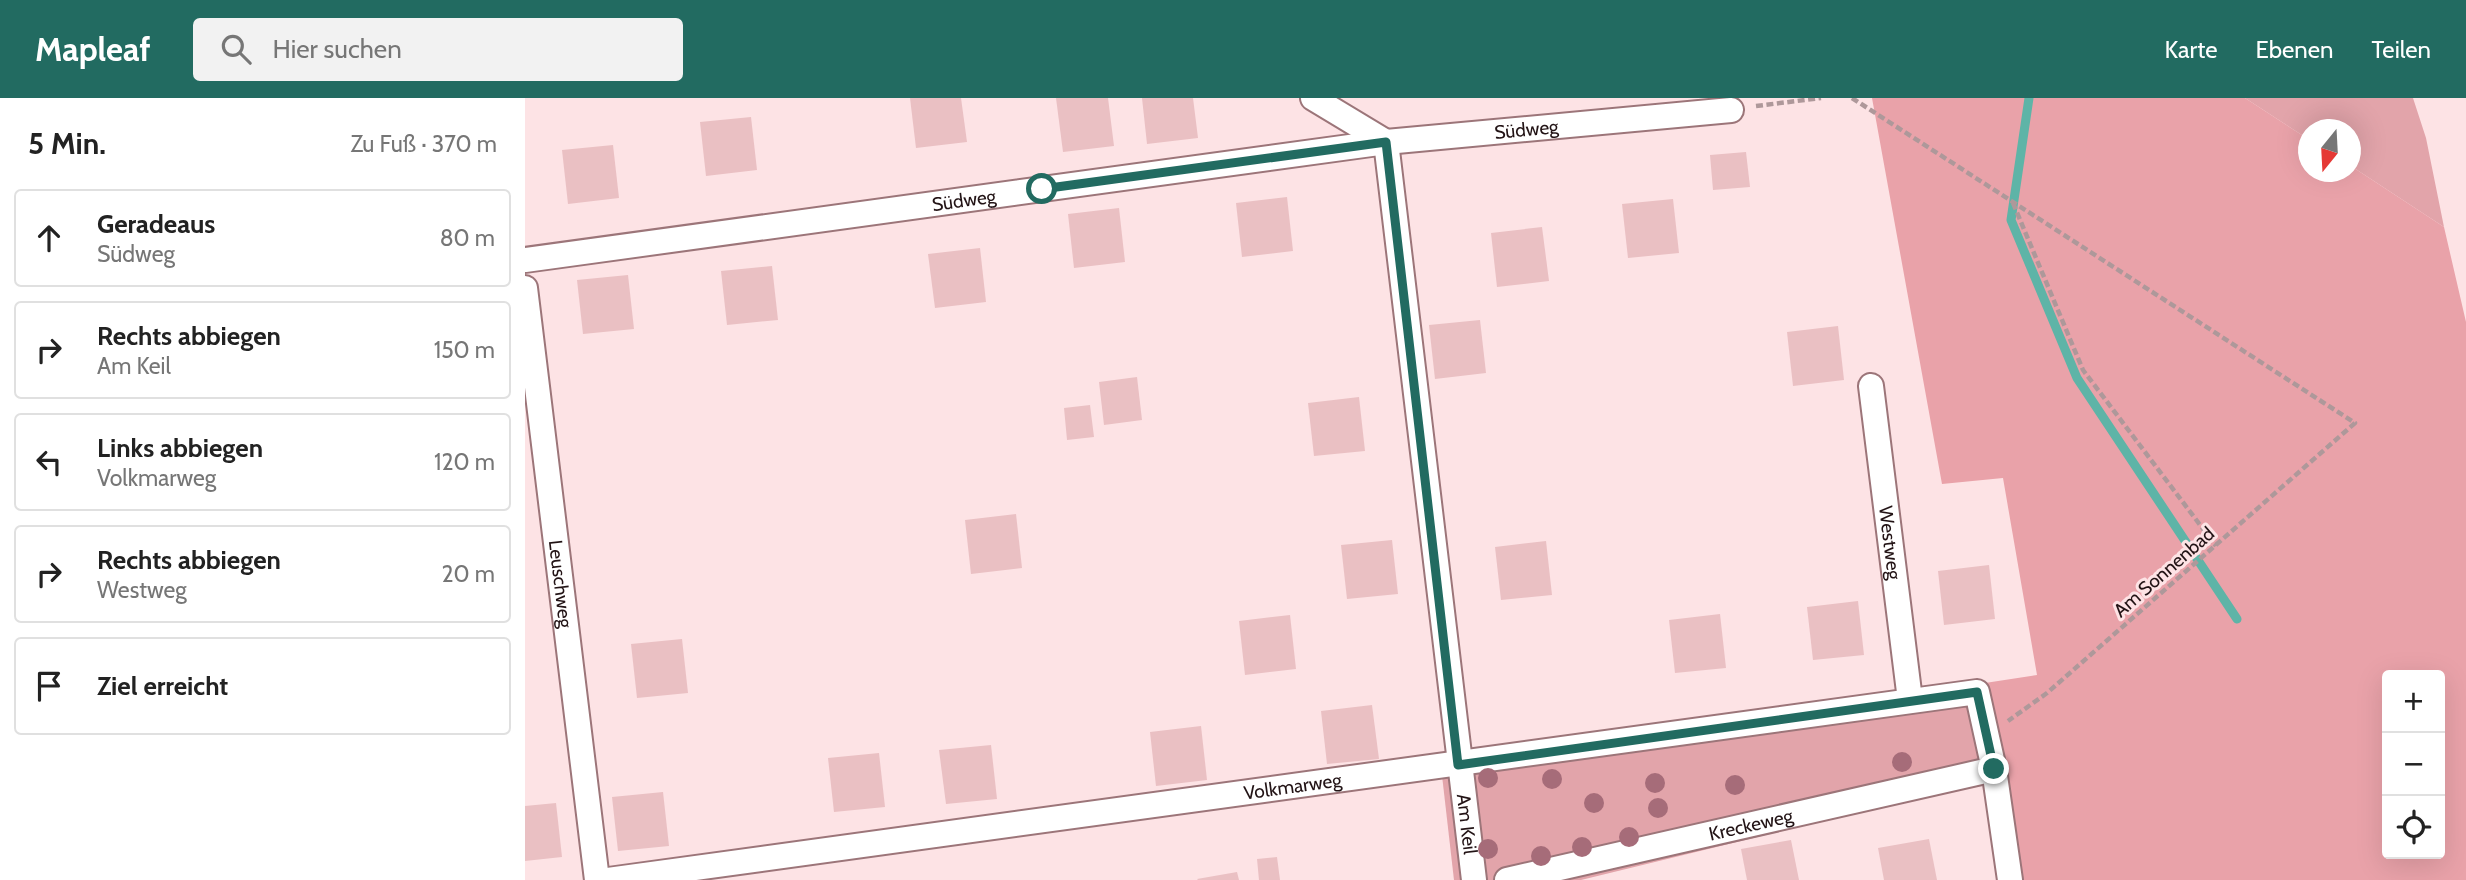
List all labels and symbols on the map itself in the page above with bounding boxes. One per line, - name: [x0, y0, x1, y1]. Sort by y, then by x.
- street label: Südweg: [1493, 115, 1560, 143]
- north arrow: [2298, 119, 2361, 182]
- route start: [1026, 173, 1057, 204]
- street label: Südweg: [930, 184, 998, 216]
- street label: Westweg: [1874, 505, 1907, 582]
- street label: Am Sonnenbad: [2109, 522, 2219, 622]
- street label: Leuschweg: [544, 538, 578, 630]
- route end: [1978, 753, 2009, 784]
- street label: Volkmarweg: [1242, 768, 1344, 804]
- street label: Am Keil: [1452, 792, 1482, 856]
- street label: Kreckeweg: [1706, 804, 1796, 845]

